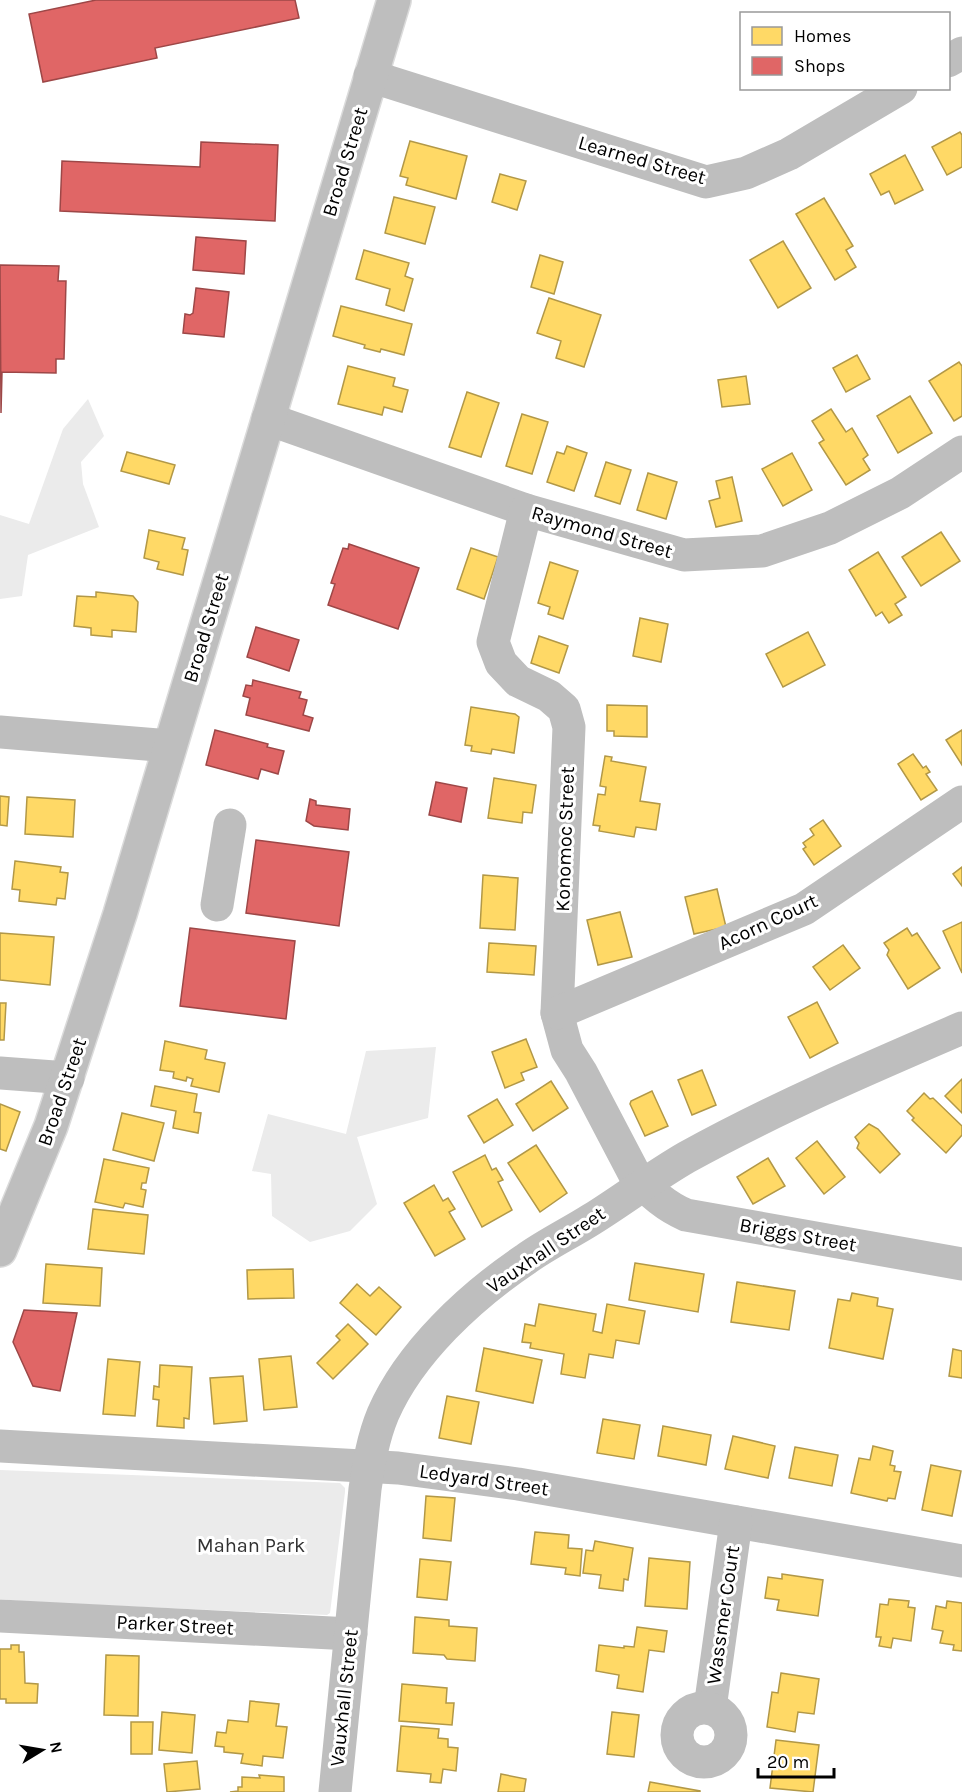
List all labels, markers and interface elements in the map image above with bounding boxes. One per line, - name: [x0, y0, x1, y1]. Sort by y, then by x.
- legend: [740, 12, 950, 90]
- text: Homes: [794, 25, 851, 47]
- text: Shops: [794, 55, 846, 77]
- street label: Broad Street: [317, 104, 373, 219]
- street label: Learned Street: [576, 131, 709, 189]
- street label: Raymond Street: [529, 501, 676, 563]
- street label: Broad Street: [178, 570, 234, 685]
- street label: Konomoc Street: [551, 765, 579, 912]
- street label: Acorn Court: [715, 889, 822, 955]
- street label: Broad Street: [33, 1034, 91, 1149]
- street label: Vauxhall Street: [482, 1202, 610, 1298]
- street label: Briggs Street: [738, 1213, 859, 1257]
- street label: Ledyard Street: [418, 1460, 551, 1501]
- park label: Mahan Park: [197, 1534, 305, 1557]
- street label: Wassmer Court: [702, 1543, 744, 1686]
- street label: Parker Street: [116, 1610, 235, 1640]
- street label: Vauxhall Street: [325, 1628, 363, 1768]
- north arrow: [12, 1720, 72, 1780]
- text: N: [46, 1740, 67, 1755]
- scale bar: [758, 1741, 834, 1779]
- text: 20 m: [767, 1751, 809, 1773]

